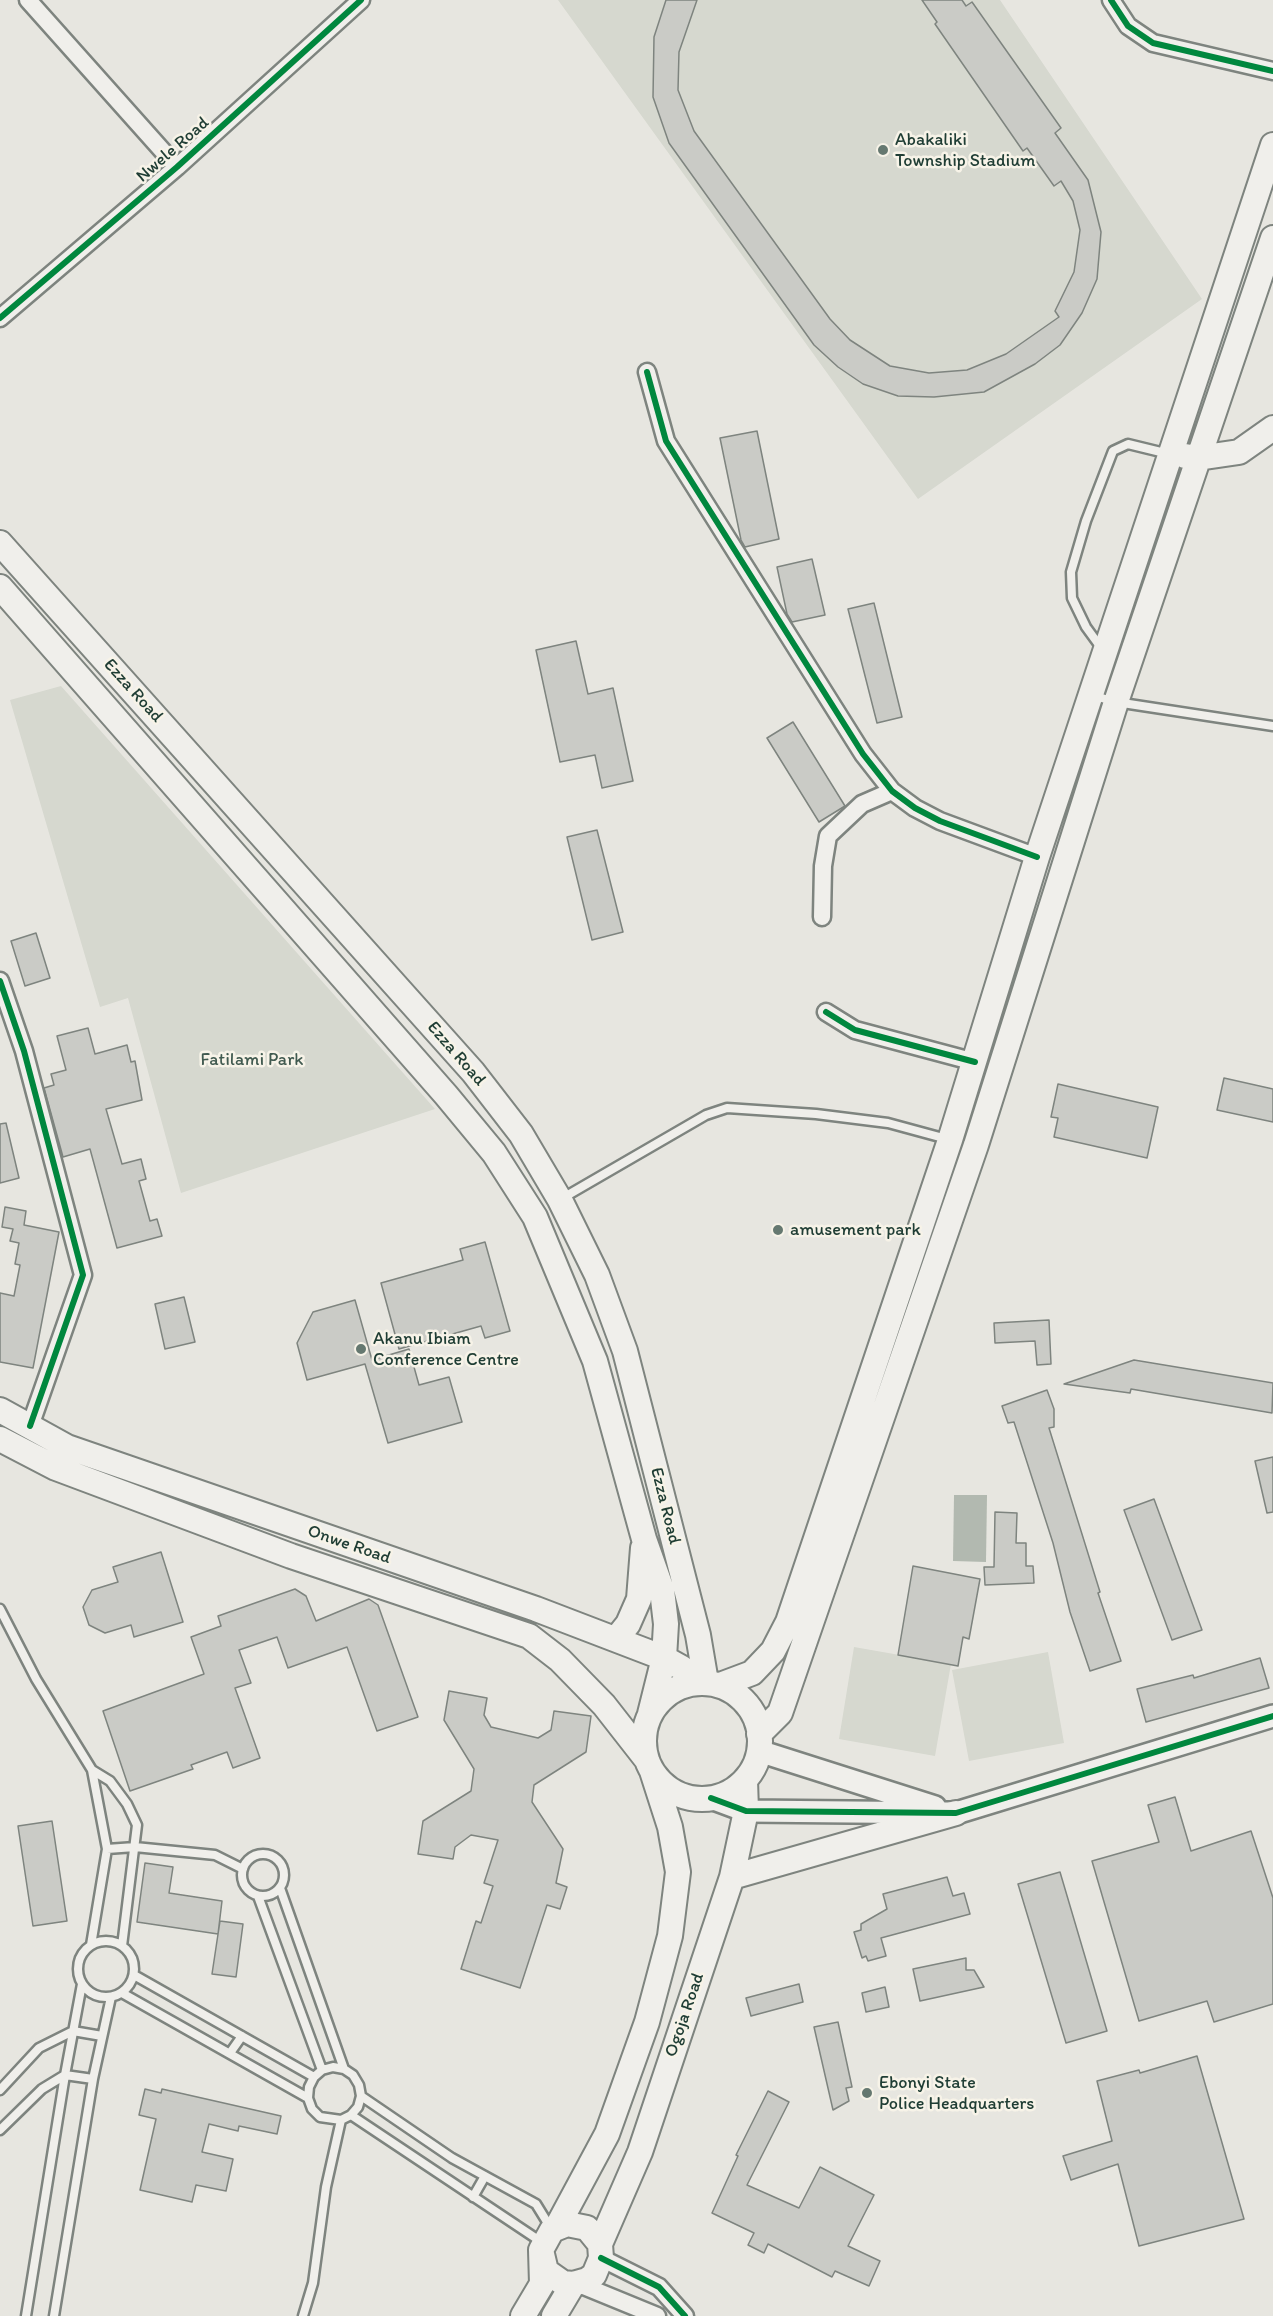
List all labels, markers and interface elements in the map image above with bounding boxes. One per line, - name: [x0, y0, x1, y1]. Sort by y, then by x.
- street label: Nwele Road: [132, 113, 214, 187]
- place label: Abakaliki Township Stadium: [895, 129, 1035, 172]
- marker: Abakaliki Township Stadium: [876, 143, 890, 157]
- street label: Ezza Road: [99, 655, 167, 727]
- street label: Ezza Road: [422, 1017, 490, 1091]
- park label: Fatilami Park: [201, 1049, 303, 1071]
- place label: amusement park: [790, 1219, 921, 1241]
- marker: amusement park: [771, 1223, 785, 1237]
- place label: Akanu Ibiam Conference Centre: [373, 1328, 519, 1370]
- marker: Akanu Ibiam Conference Centre: [354, 1342, 368, 1356]
- street label: Ezza Road: [645, 1465, 685, 1547]
- street label: Onwe Road: [304, 1521, 394, 1569]
- street label: Ogoja Road: [661, 1970, 709, 2060]
- place label: Ebonyi State Police Headquarters: [879, 2072, 1034, 2114]
- marker: Ebonyi State Police Headquarters: [860, 2086, 874, 2100]

